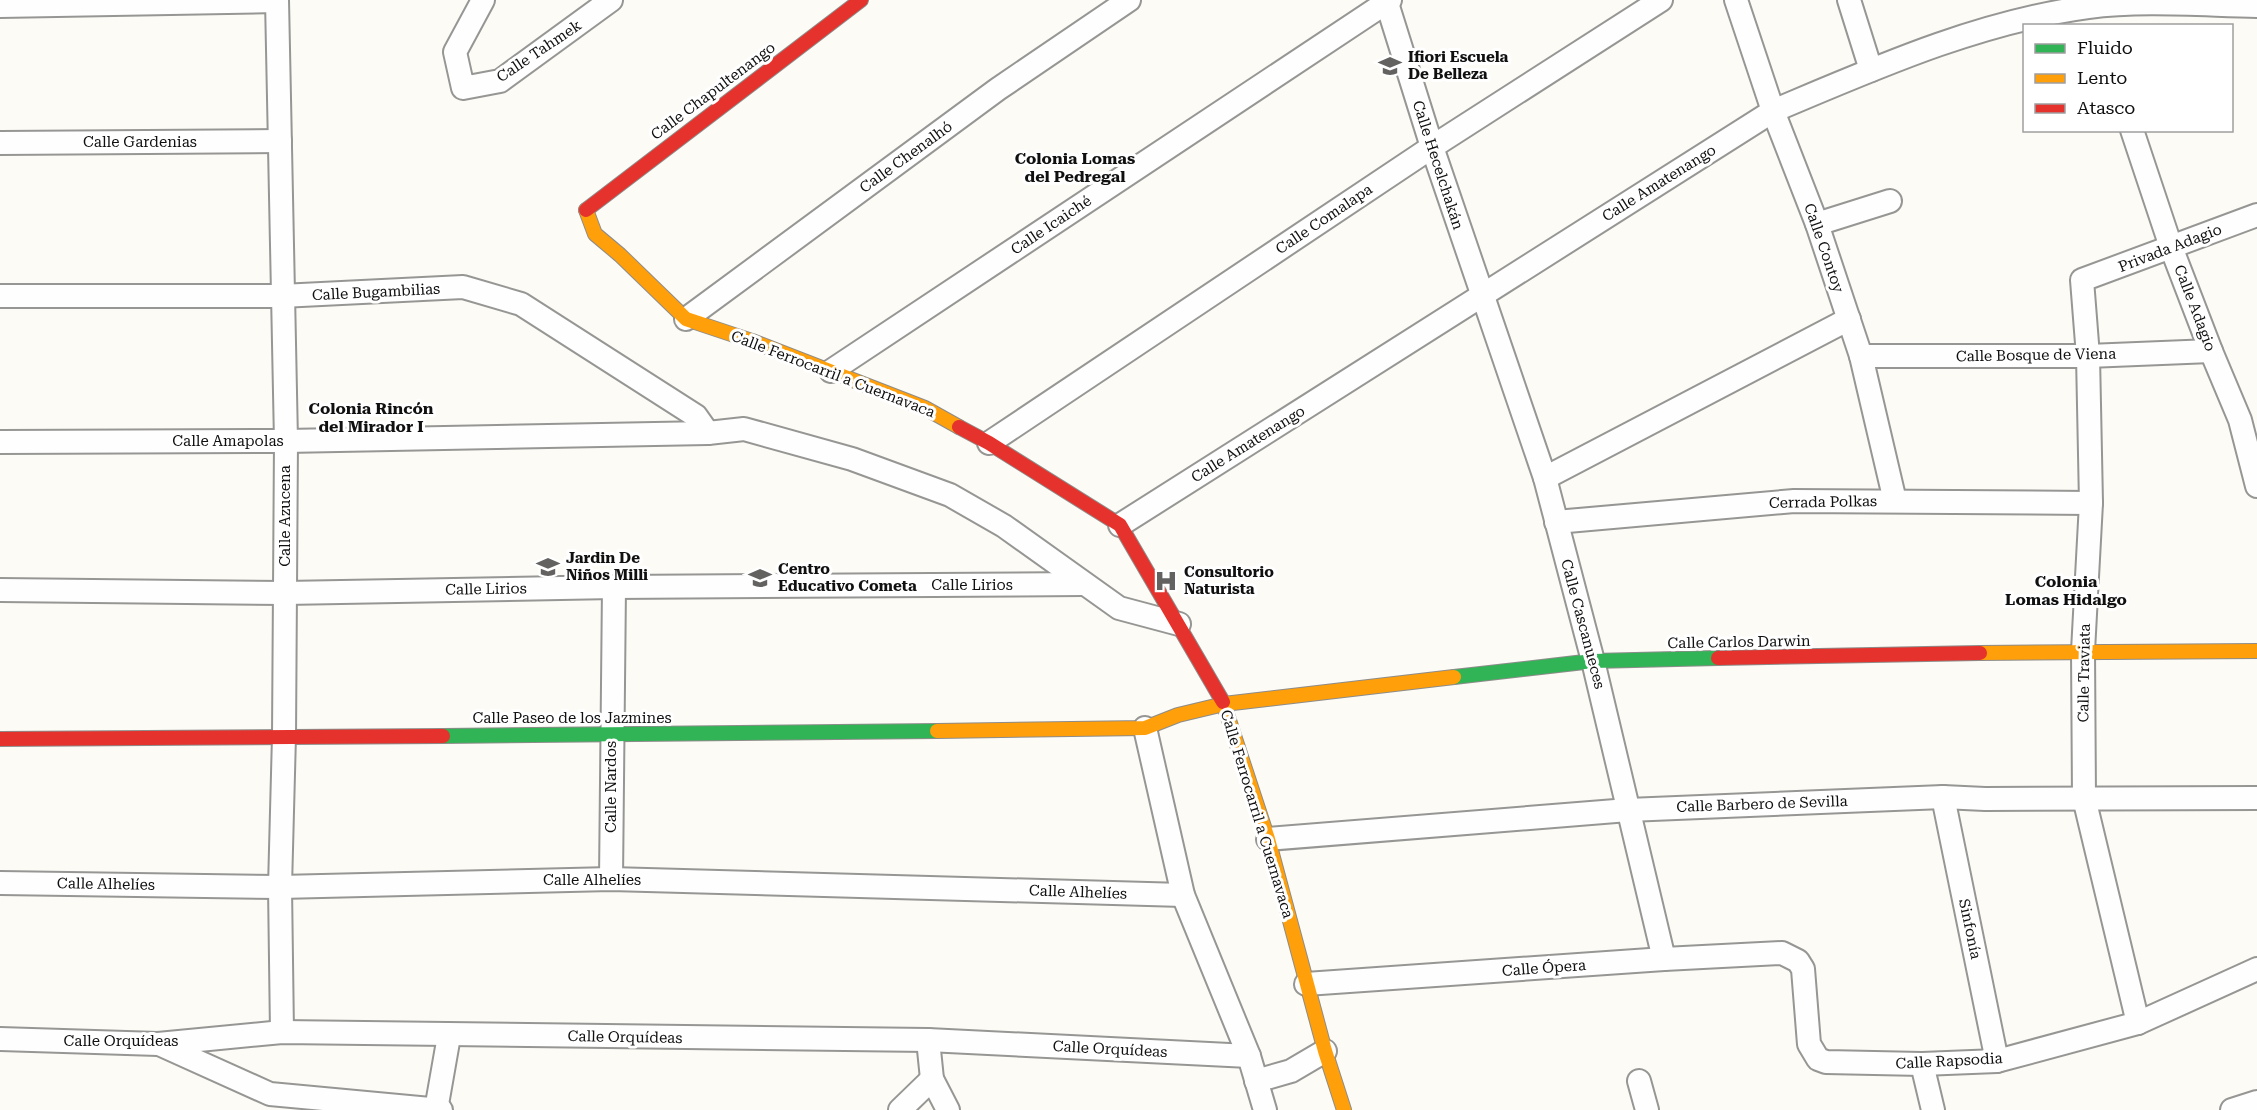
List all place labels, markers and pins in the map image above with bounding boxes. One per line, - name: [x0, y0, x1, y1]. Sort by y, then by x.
- place label: Ifiori Escuela De Belleza: [1408, 48, 1509, 83]
- school or university icon: Ifiori Escuela De Belleza: [1377, 53, 1403, 79]
- place label: Jardin De Niños Milli: [566, 549, 648, 584]
- school or university icon: Jardin De Niños Milli: [535, 554, 561, 580]
- place label: Centro Educativo Cometa: [778, 560, 917, 595]
- place label: Consultorio Naturista: [1184, 563, 1274, 598]
- school or university icon: Centro Educativo Cometa: [747, 565, 773, 591]
- hospital icon: Consultorio Naturista: [1153, 568, 1179, 594]

